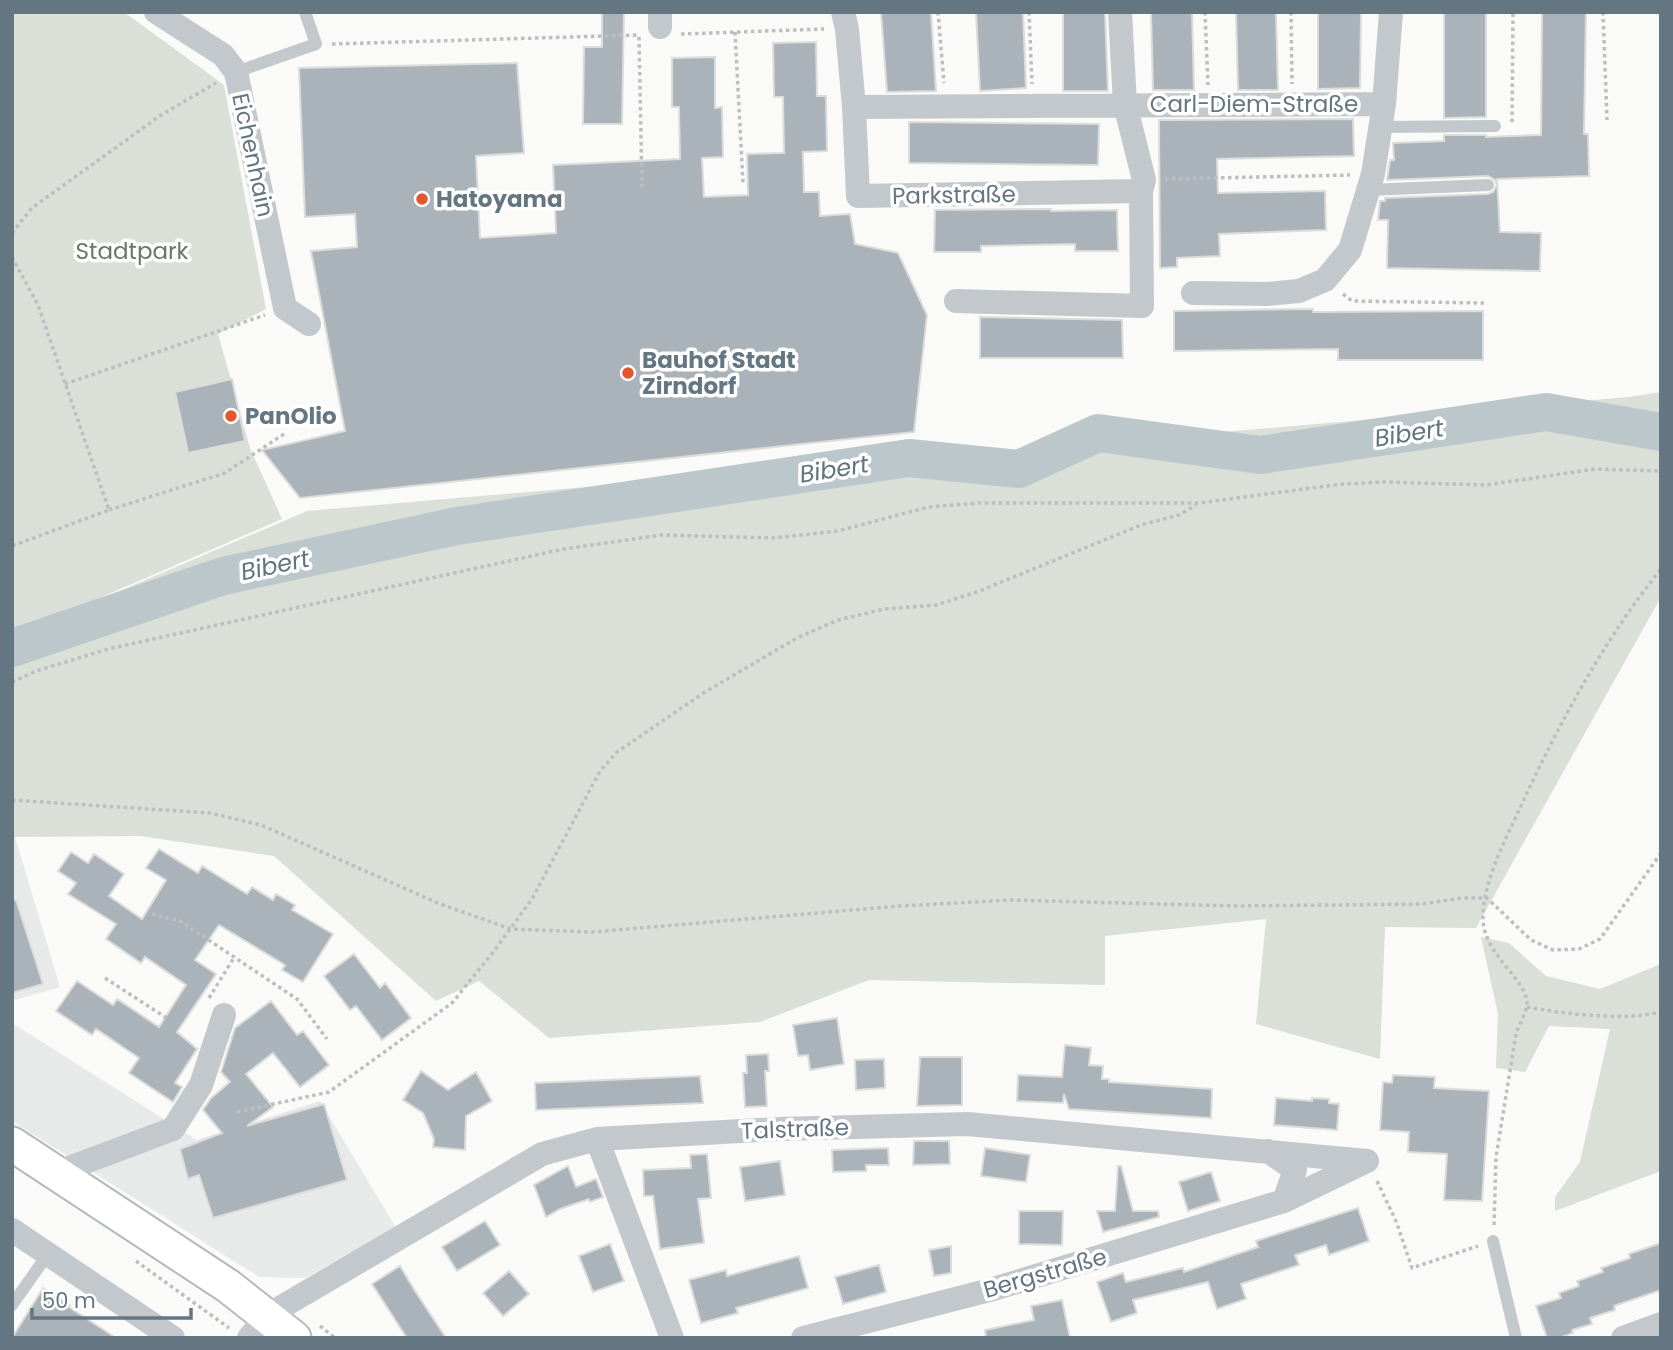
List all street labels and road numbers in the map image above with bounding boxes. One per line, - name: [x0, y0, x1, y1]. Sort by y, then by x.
- street label: Carl-Diem-Straße: [1150, 88, 1358, 120]
- street label: Eichenhain: [224, 90, 282, 220]
- street label: Parkstraße: [892, 178, 1016, 212]
- street label: Talstraße: [740, 1111, 850, 1147]
- street label: Bergstraße: [980, 1240, 1110, 1306]

